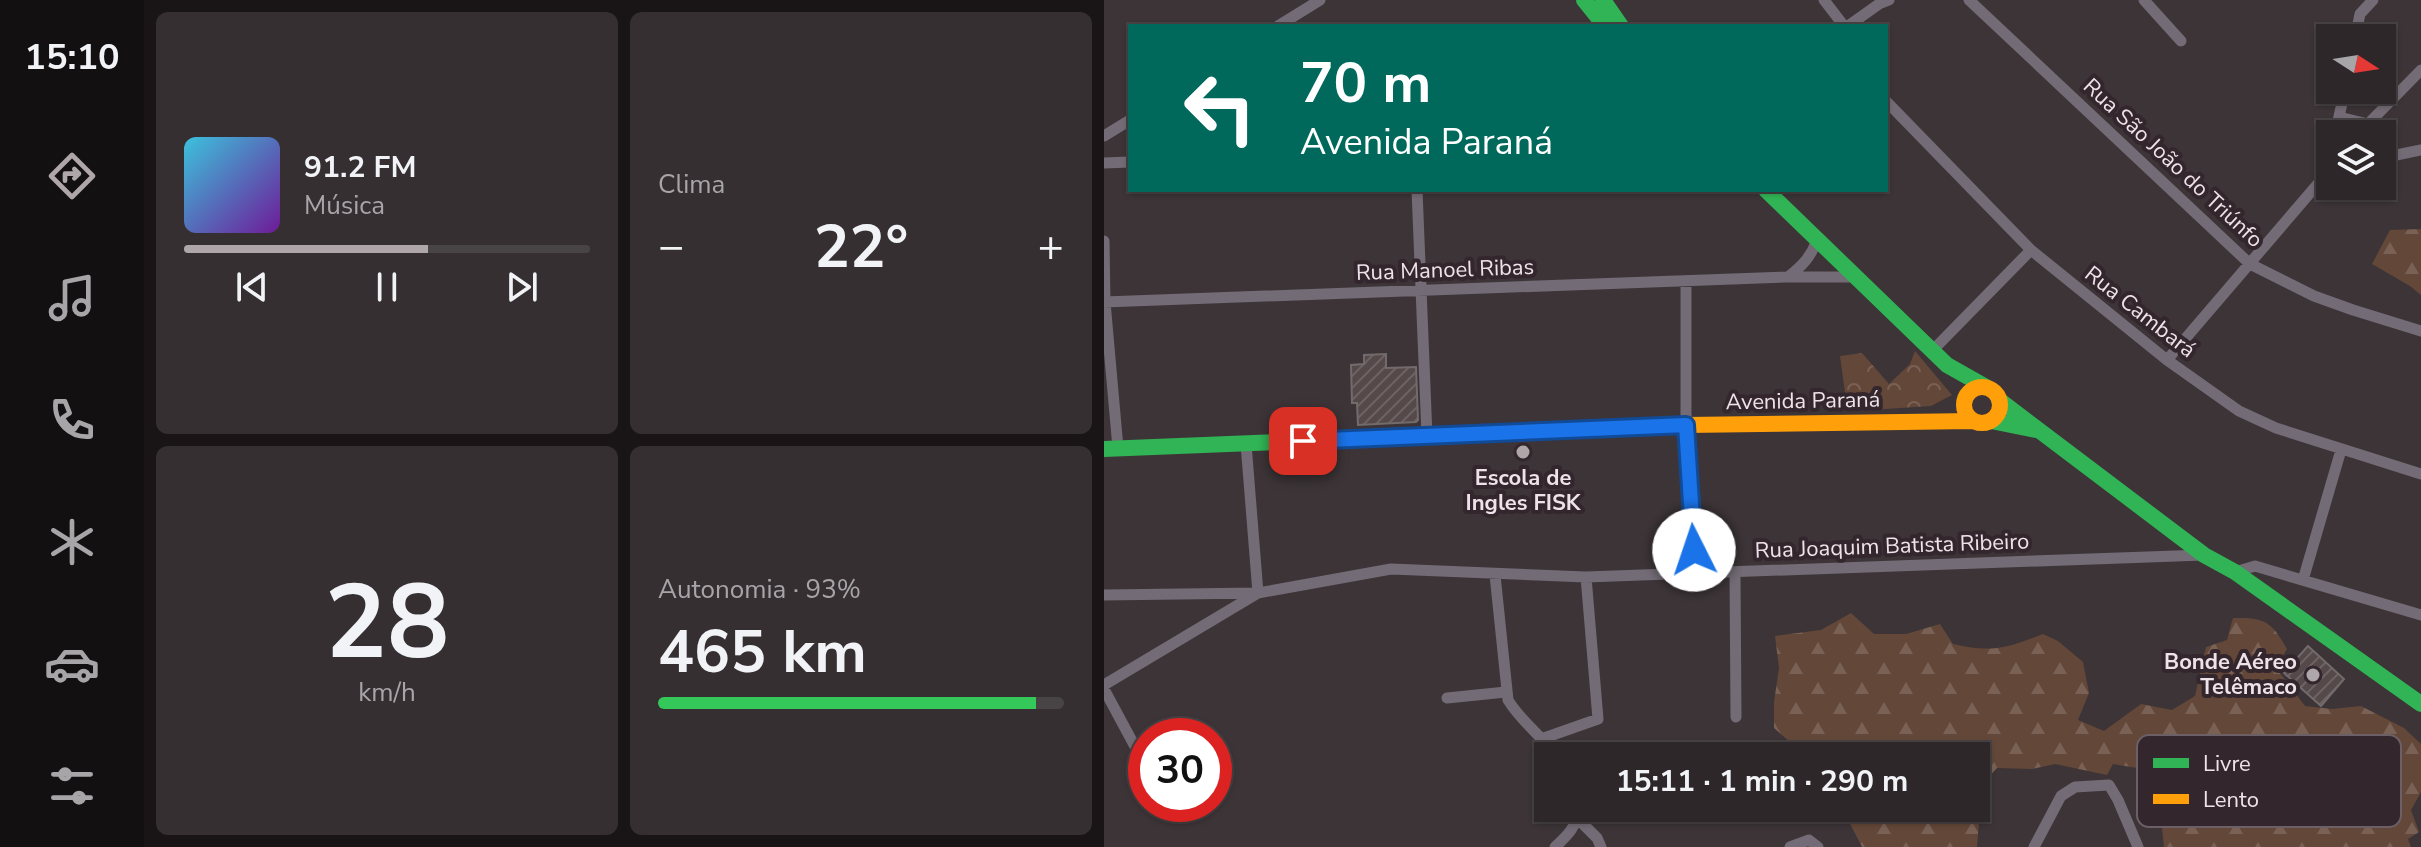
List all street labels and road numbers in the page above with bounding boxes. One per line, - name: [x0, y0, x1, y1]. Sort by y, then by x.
- street label: Rua São João do Triúnfo: [2077, 72, 2269, 254]
- street label: Rua Manoel Ribas: [1355, 252, 1535, 288]
- street label: Rua Cambará: [2078, 259, 2202, 365]
- street label: Avenida Paraná: [1725, 385, 1881, 417]
- street label: Rua Joaquim Batista Ribeiro: [1754, 526, 2030, 566]

